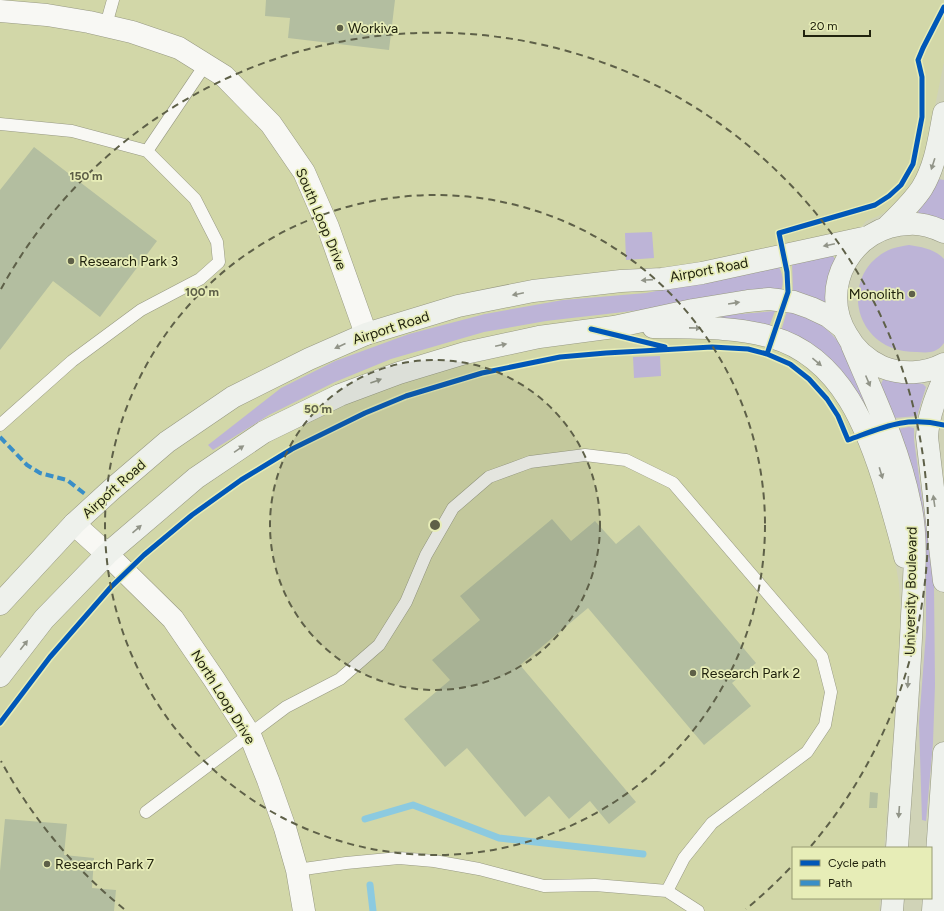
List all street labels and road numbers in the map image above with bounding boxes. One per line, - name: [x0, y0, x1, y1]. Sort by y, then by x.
- street label: South Loop Drive: [292, 166, 350, 273]
- street label: Airport Road: [668, 254, 750, 286]
- street label: Airport Road: [351, 308, 431, 348]
- street label: Airport Road: [79, 456, 149, 522]
- street label: University Boulevard: [901, 527, 921, 655]
- street label: North Loop Drive: [187, 647, 259, 748]

